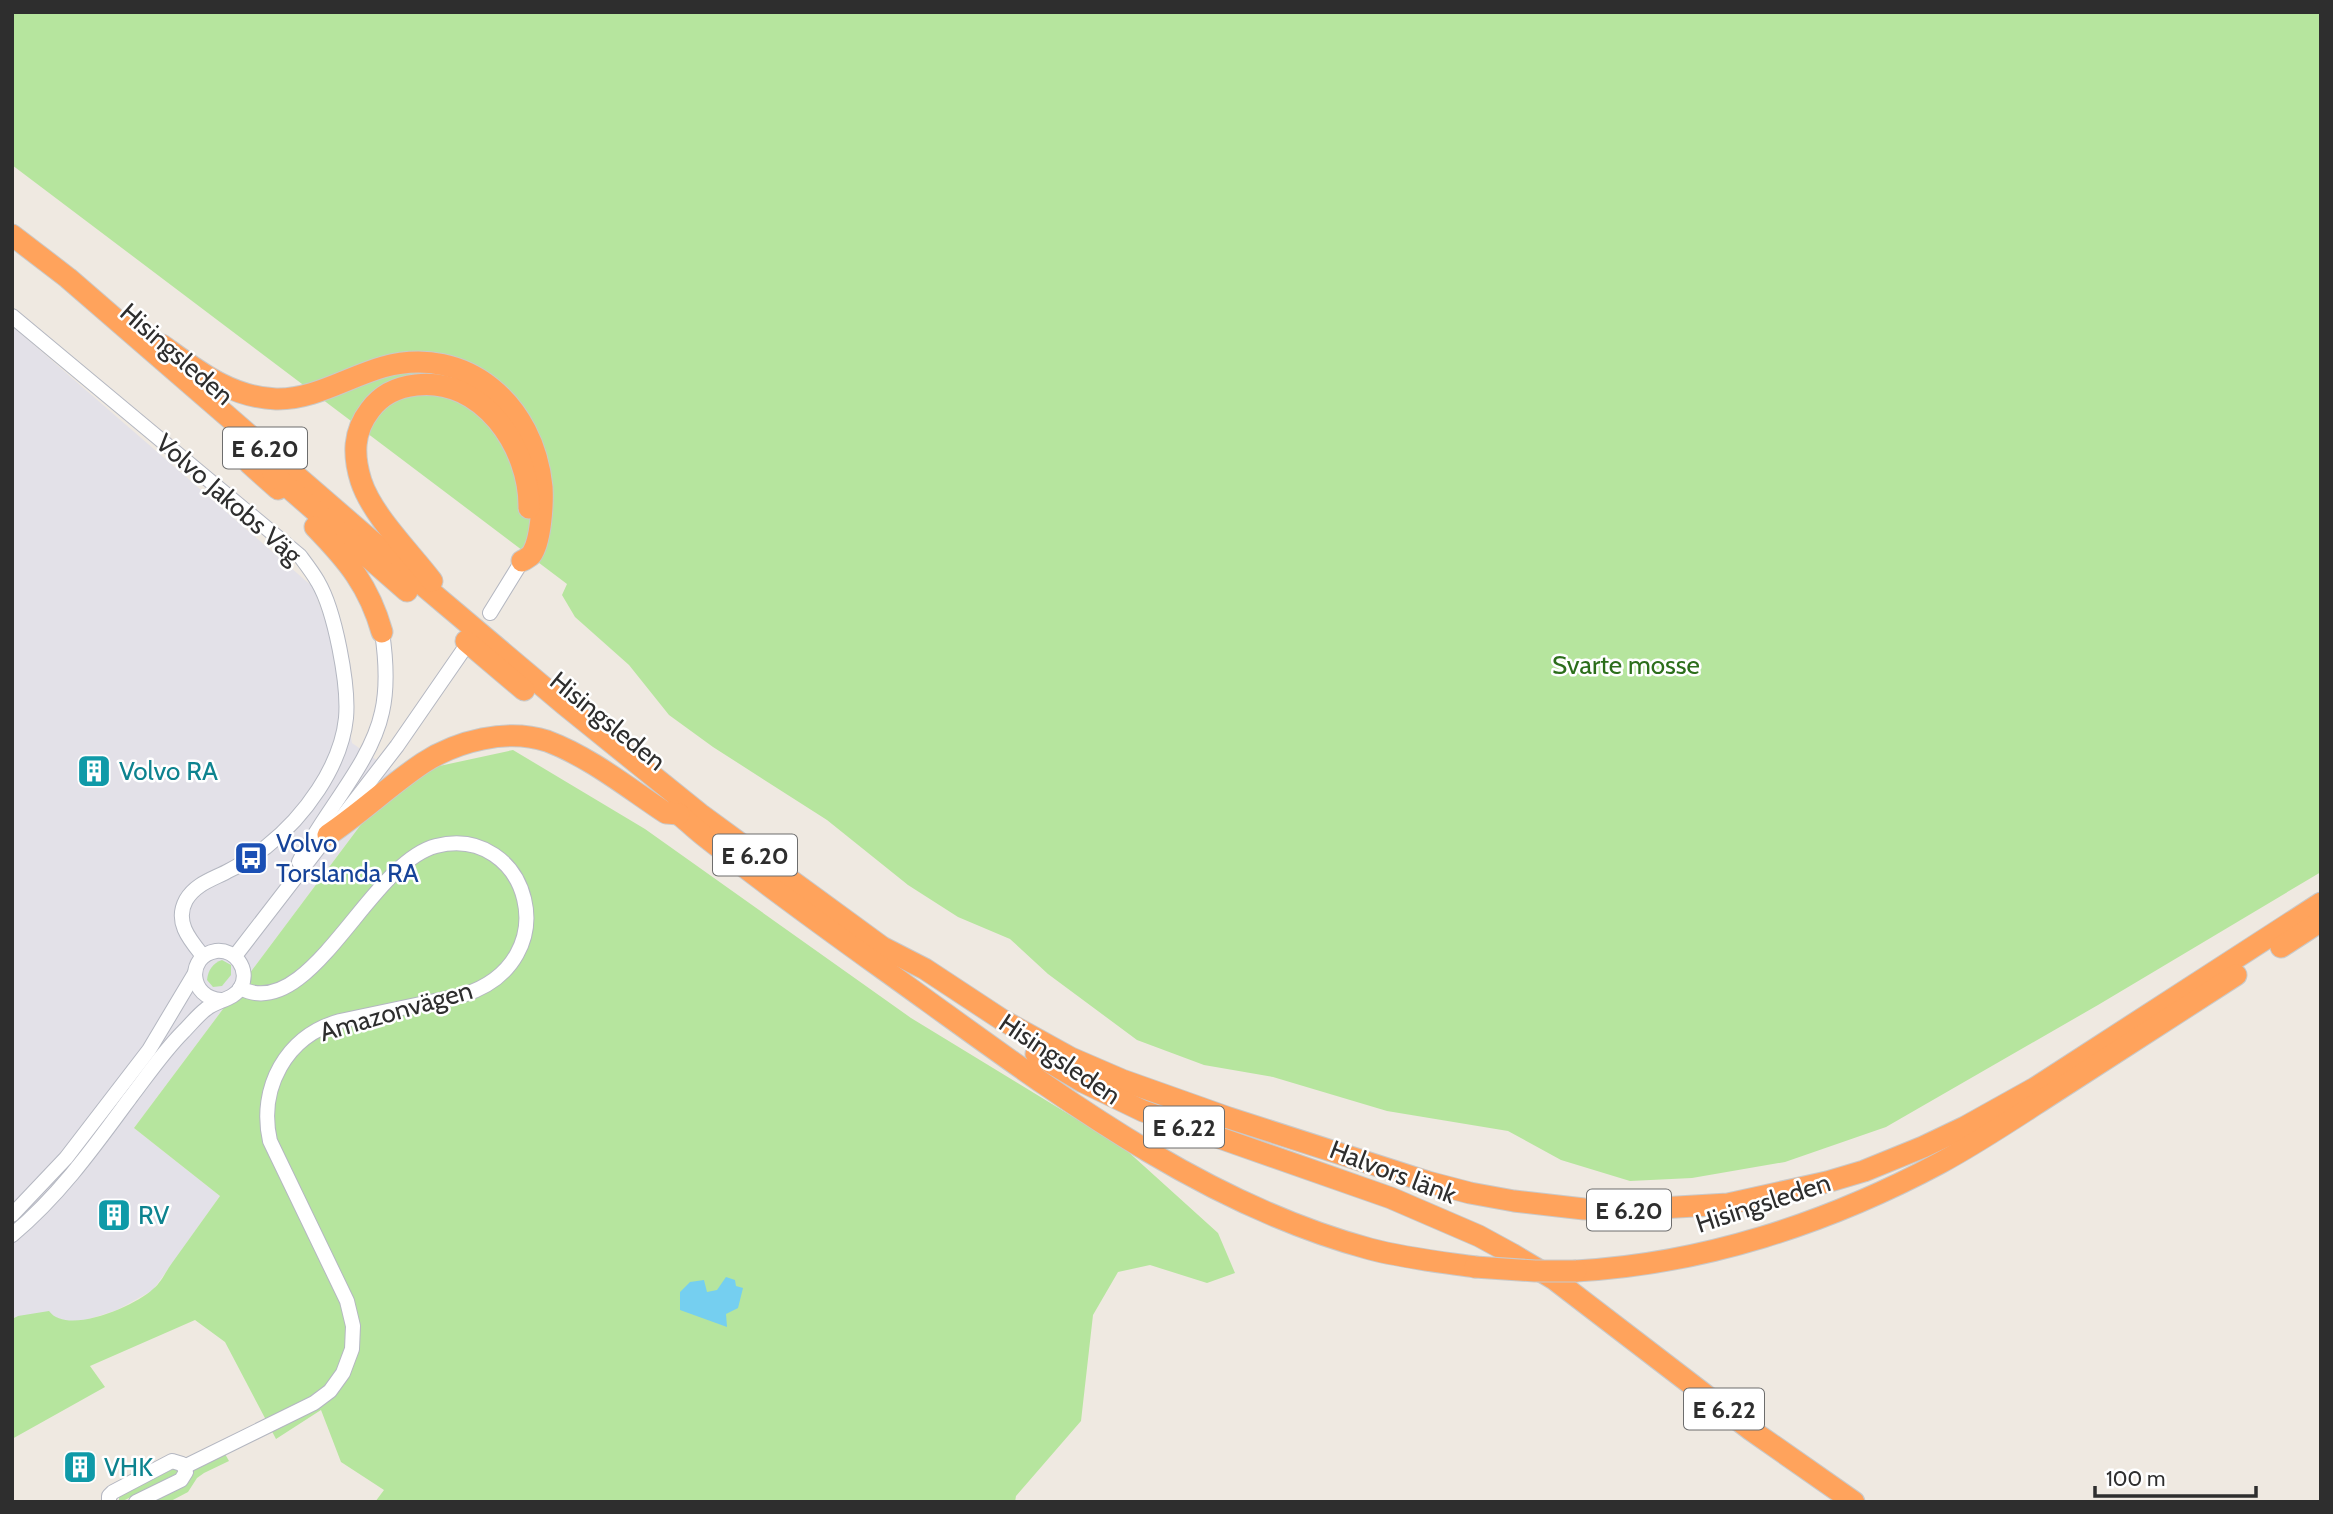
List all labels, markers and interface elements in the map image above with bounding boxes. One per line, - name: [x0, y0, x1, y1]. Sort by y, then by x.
- street label: Hisingsleden: [114, 296, 240, 412]
- street label: Volvo Jakobs Väg: [150, 427, 309, 572]
- road number: E 6.20: [223, 428, 307, 468]
- park label: Svarte mosse: [1552, 649, 1700, 681]
- street label: Hisingsleden: [544, 665, 672, 777]
- building icon: Volvo RA: [75, 752, 113, 790]
- place label: Volvo RA: [119, 755, 218, 787]
- place label: Volvo Torslanda RA: [276, 827, 419, 889]
- road number: E 6.20: [713, 834, 797, 876]
- bus stop icon: Volvo Torslanda RA: [232, 839, 270, 877]
- street label: Amazonvägen: [316, 974, 476, 1048]
- street label: Hisingsleden: [993, 1007, 1127, 1111]
- road number: E 6.22: [1144, 1106, 1224, 1148]
- street label: Halvors länk: [1325, 1133, 1461, 1211]
- street label: Hisingsleden: [1692, 1166, 1834, 1240]
- road number: E 6.20: [1587, 1190, 1671, 1230]
- building icon: RV: [95, 1196, 133, 1234]
- place label: RV: [138, 1199, 170, 1231]
- road number: E 6.22: [1684, 1388, 1764, 1429]
- building icon: VHK: [61, 1448, 99, 1486]
- place label: VHK: [104, 1451, 153, 1483]
- scale bar: [2095, 1454, 2256, 1498]
- text: 100 m: [2106, 1466, 2165, 1491]

